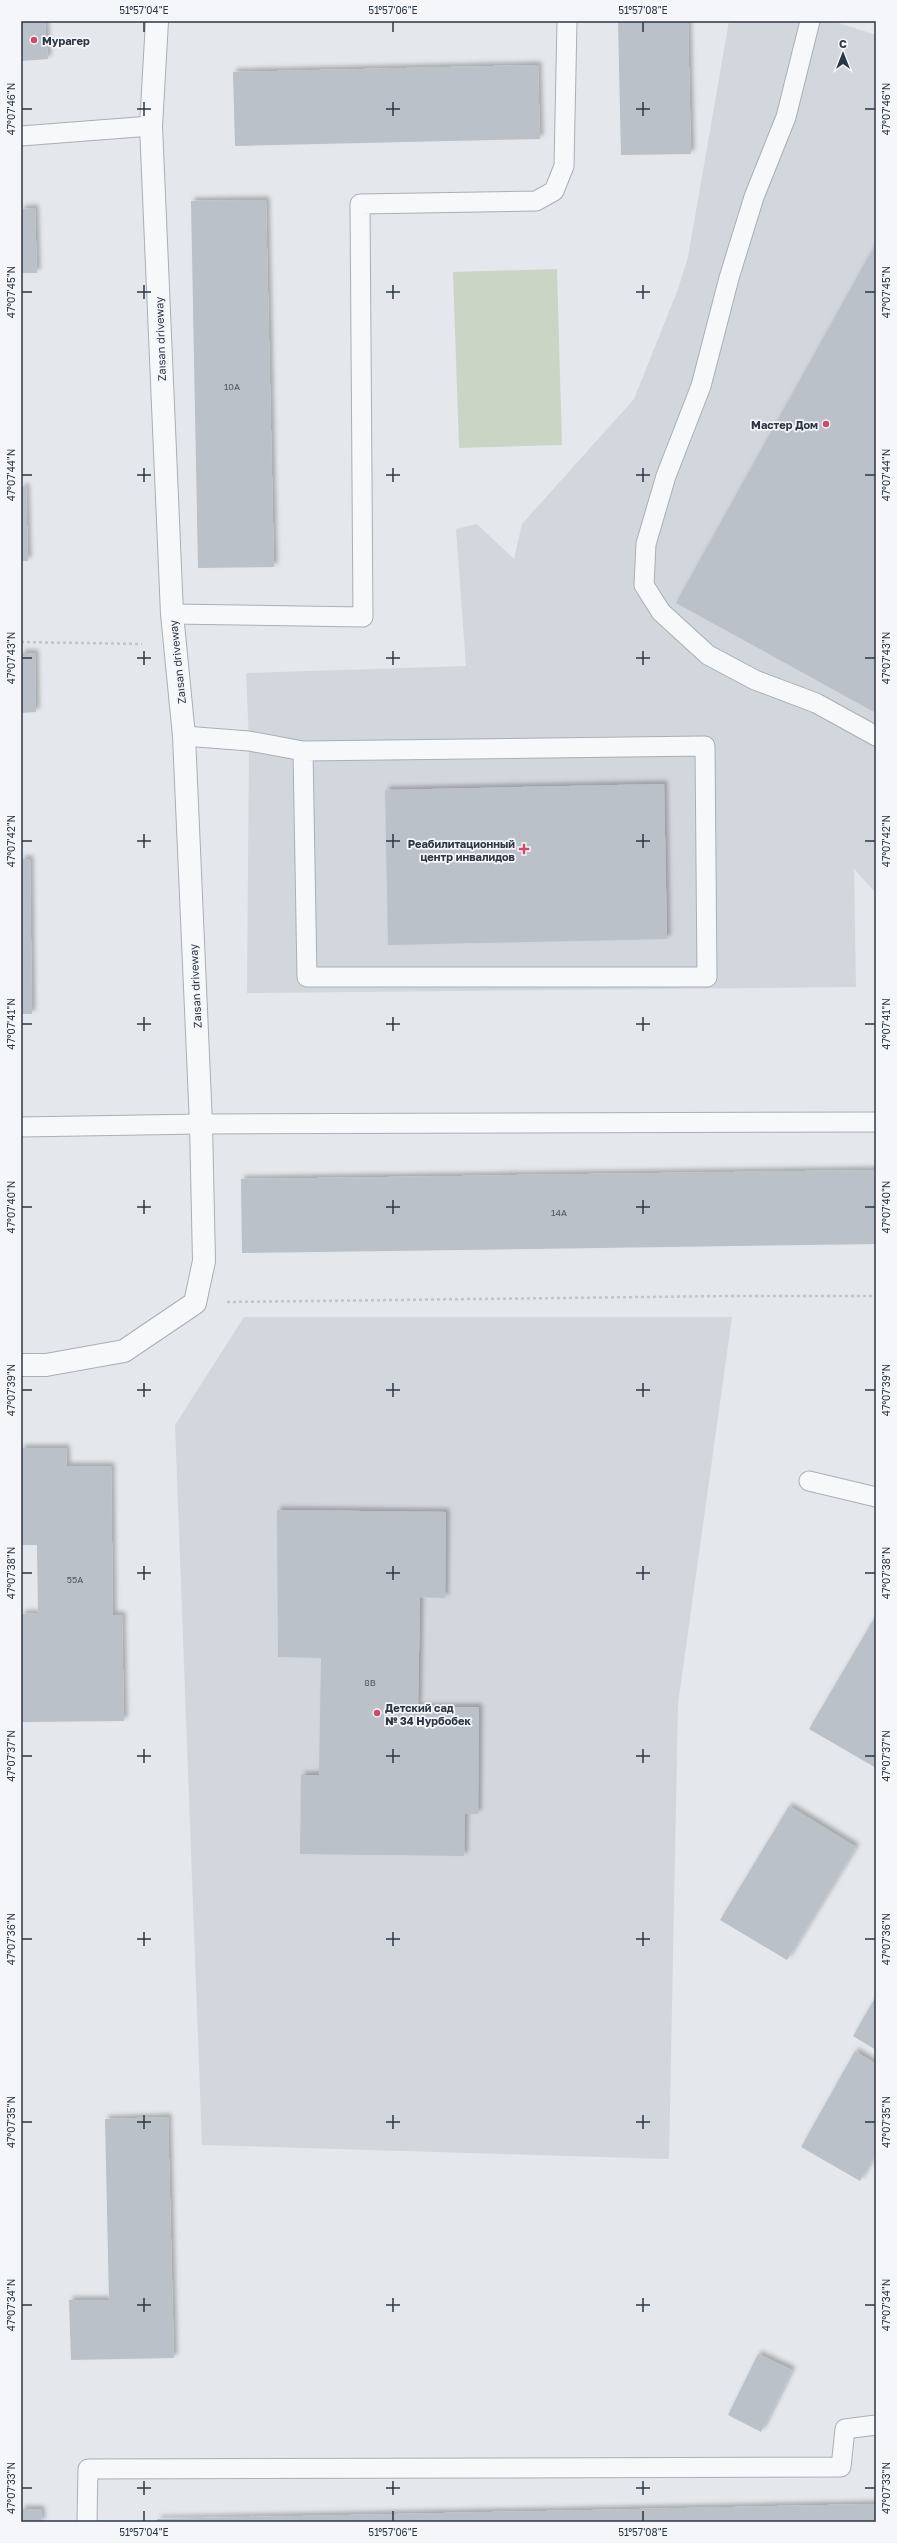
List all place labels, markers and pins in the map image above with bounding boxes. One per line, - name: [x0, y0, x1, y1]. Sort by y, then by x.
- place label: Мурагер: [42, 34, 90, 47]
- marker: Мурагер: [29, 35, 39, 45]
- place label: Мастер Дом: [751, 418, 818, 431]
- marker: Мастер Дом: [821, 419, 831, 429]
- place label: Реабилитационный центр инвалидов: [408, 837, 516, 863]
- marker: Реабилитационный центр инвалидов: [518, 843, 530, 855]
- place label: Детский сад № 34 Нурбобек: [385, 1701, 471, 1727]
- marker: Детский сад № 34 Нурбобек: [372, 1708, 382, 1718]

